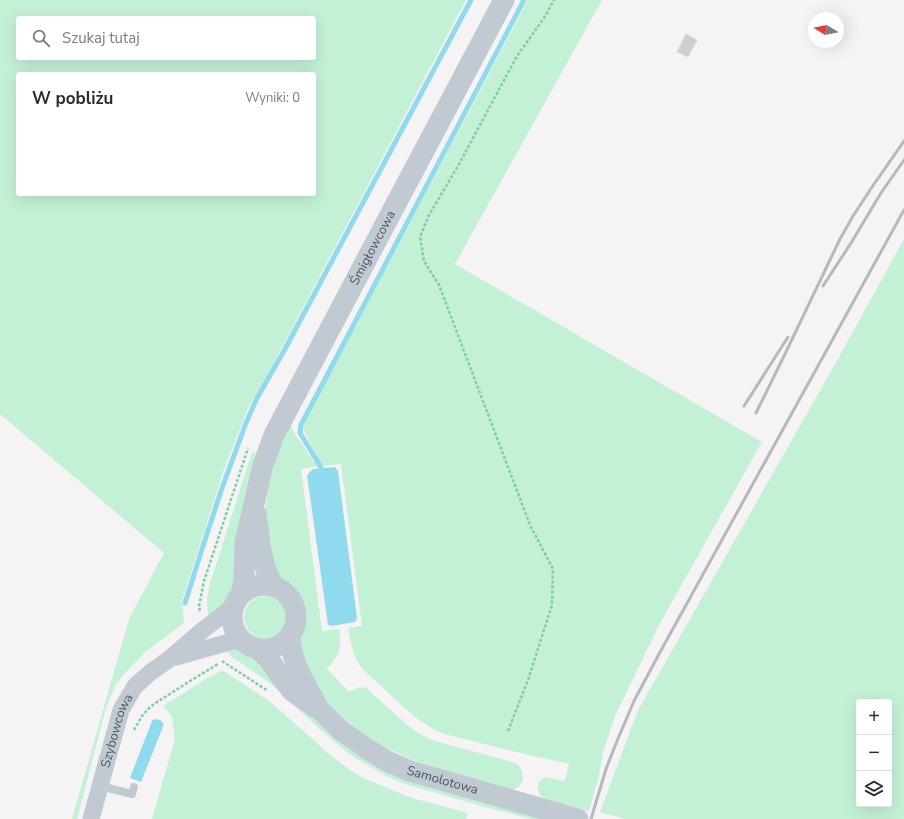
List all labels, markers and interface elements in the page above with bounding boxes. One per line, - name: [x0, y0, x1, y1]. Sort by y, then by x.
- north arrow: [808, 12, 844, 48]
- search box: [16, 16, 316, 60]
- icon: search: [30, 27, 52, 49]
- text: Szukaj tutaj: [62, 28, 140, 48]
- text: W pobliżu: [32, 87, 113, 110]
- text: Wyniki: 0: [245, 89, 300, 107]
- street label: Śmigłowcowa: [345, 207, 400, 288]
- street label: Szybowcowa: [97, 690, 138, 770]
- map controls: [856, 699, 892, 807]
- button: +: [856, 699, 892, 735]
- button: −: [856, 735, 892, 771]
- street label: Samolotowa: [405, 761, 480, 799]
- button: layers: [856, 771, 892, 807]

